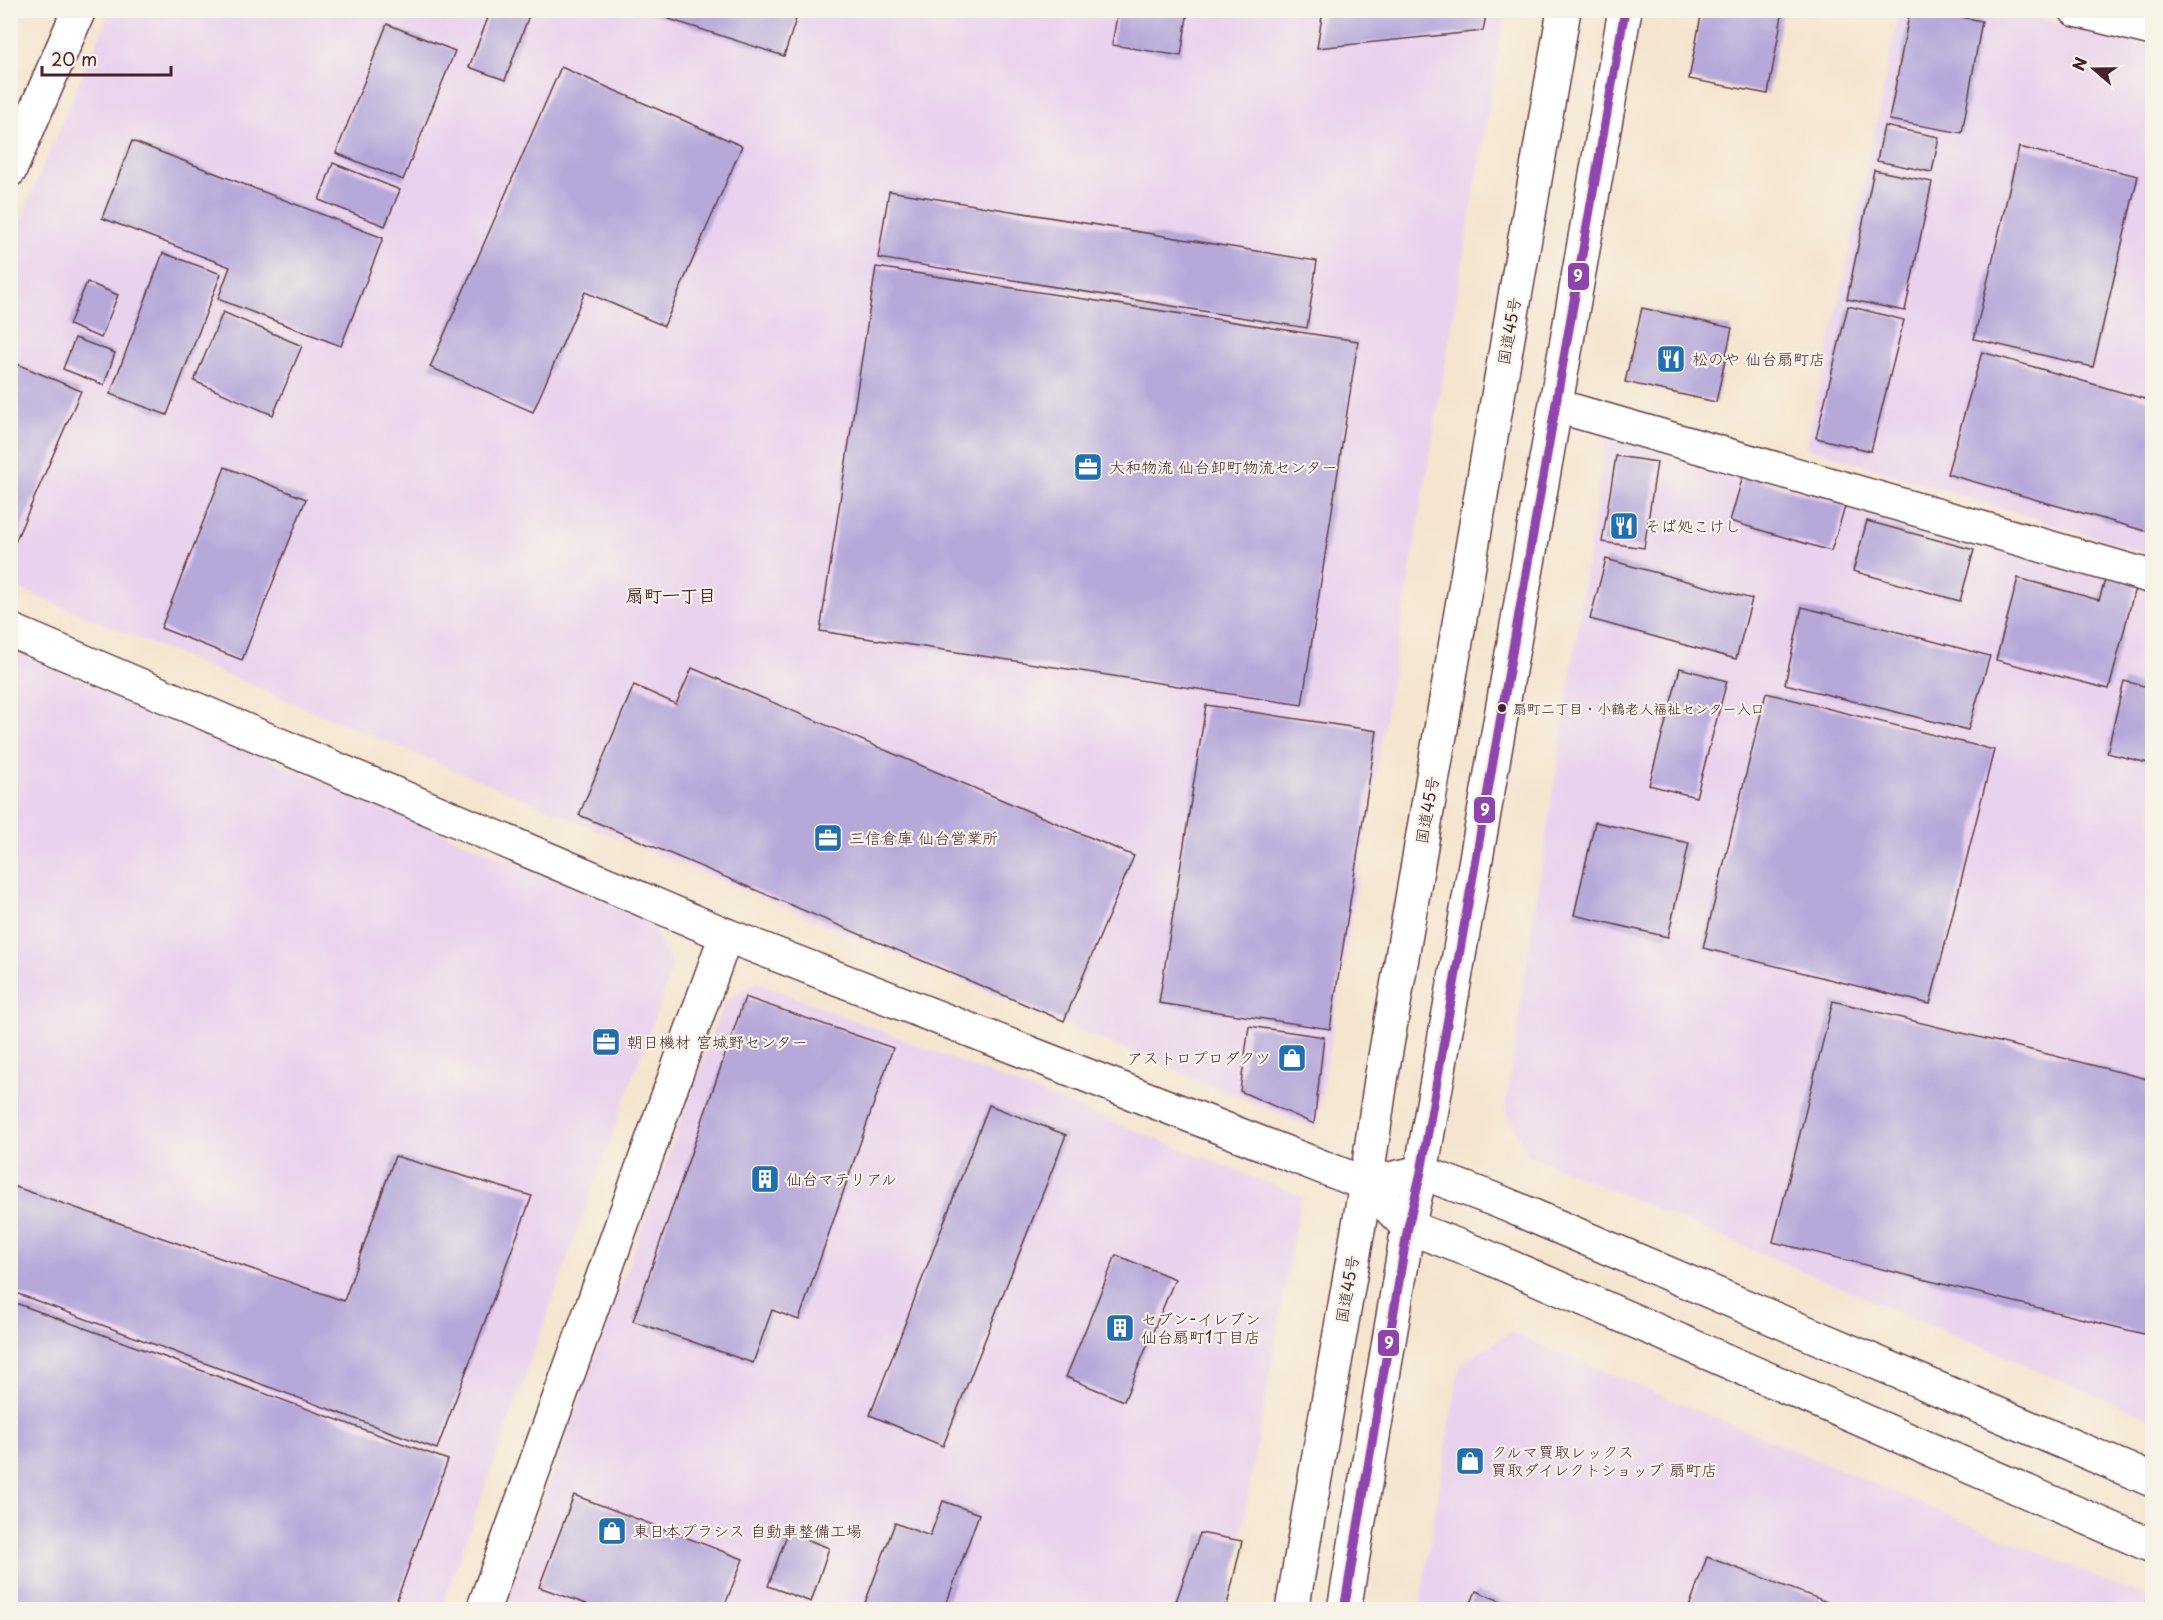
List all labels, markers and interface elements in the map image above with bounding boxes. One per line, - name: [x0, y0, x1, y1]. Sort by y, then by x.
- scale bar: [42, 39, 171, 77]
- north arrow: [2064, 39, 2124, 99]
- text: 20 m: [51, 45, 97, 72]
- text: N: [2066, 53, 2092, 74]
- line badge: 9: [1567, 262, 1590, 291]
- text: 9: [1573, 263, 1583, 287]
- street label: 国道45号: [1490, 295, 1526, 367]
- restaurant icon: 松のや 仙台扇町店: [1655, 343, 1687, 375]
- place label: 松のや 仙台扇町店: [1692, 346, 1825, 370]
- office icon: 大和物流 仙台卸町物流センター: [1072, 451, 1104, 483]
- place label: 大和物流 仙台卸町物流センター: [1109, 454, 1338, 478]
- restaurant icon: そば処こけし: [1608, 510, 1640, 542]
- place label: そば処こけし: [1645, 513, 1741, 537]
- district label: 扇町一丁目: [626, 581, 716, 608]
- place label: 扇町二丁目・小鶴老人福祉センター入口: [1513, 698, 1764, 719]
- marker: 扇町二丁目・小鶴老人福祉センター入口: [1496, 702, 1508, 714]
- street label: 国道45号: [1408, 774, 1444, 846]
- line badge: 9: [1473, 796, 1496, 824]
- text: 9: [1480, 797, 1490, 821]
- office icon: 三信倉庫 仙台営業所: [812, 822, 844, 854]
- place label: 三信倉庫 仙台営業所: [849, 825, 998, 849]
- office icon: 朝日機材 宮城野センター: [590, 1026, 622, 1058]
- place label: 朝日機材 宮城野センター: [627, 1029, 808, 1053]
- shop icon: アストロプロダクツ: [1276, 1042, 1308, 1074]
- place label: アストロプロダクツ: [1127, 1045, 1271, 1069]
- building icon: 仙台マテリアル: [749, 1163, 781, 1195]
- place label: 仙台マテリアル: [786, 1166, 897, 1190]
- street label: 国道45号: [1328, 1253, 1364, 1325]
- place label: セブン-イレブン 仙台扇町1丁目店: [1141, 1306, 1261, 1348]
- building icon: セブン-イレブン 仙台扇町1丁目店: [1104, 1312, 1136, 1344]
- line badge: 9: [1377, 1329, 1400, 1357]
- text: 9: [1384, 1330, 1394, 1354]
- place label: クルマ買取レックス 買取ダイレクトショップ 扇町店: [1491, 1439, 1717, 1481]
- shop icon: クルマ買取レックス 買取ダイレクトショップ 扇町店: [1454, 1445, 1486, 1477]
- shop icon: 東日本プラシス 自動車整備工場: [596, 1515, 628, 1547]
- place label: 東日本プラシス 自動車整備工場: [633, 1518, 862, 1542]

